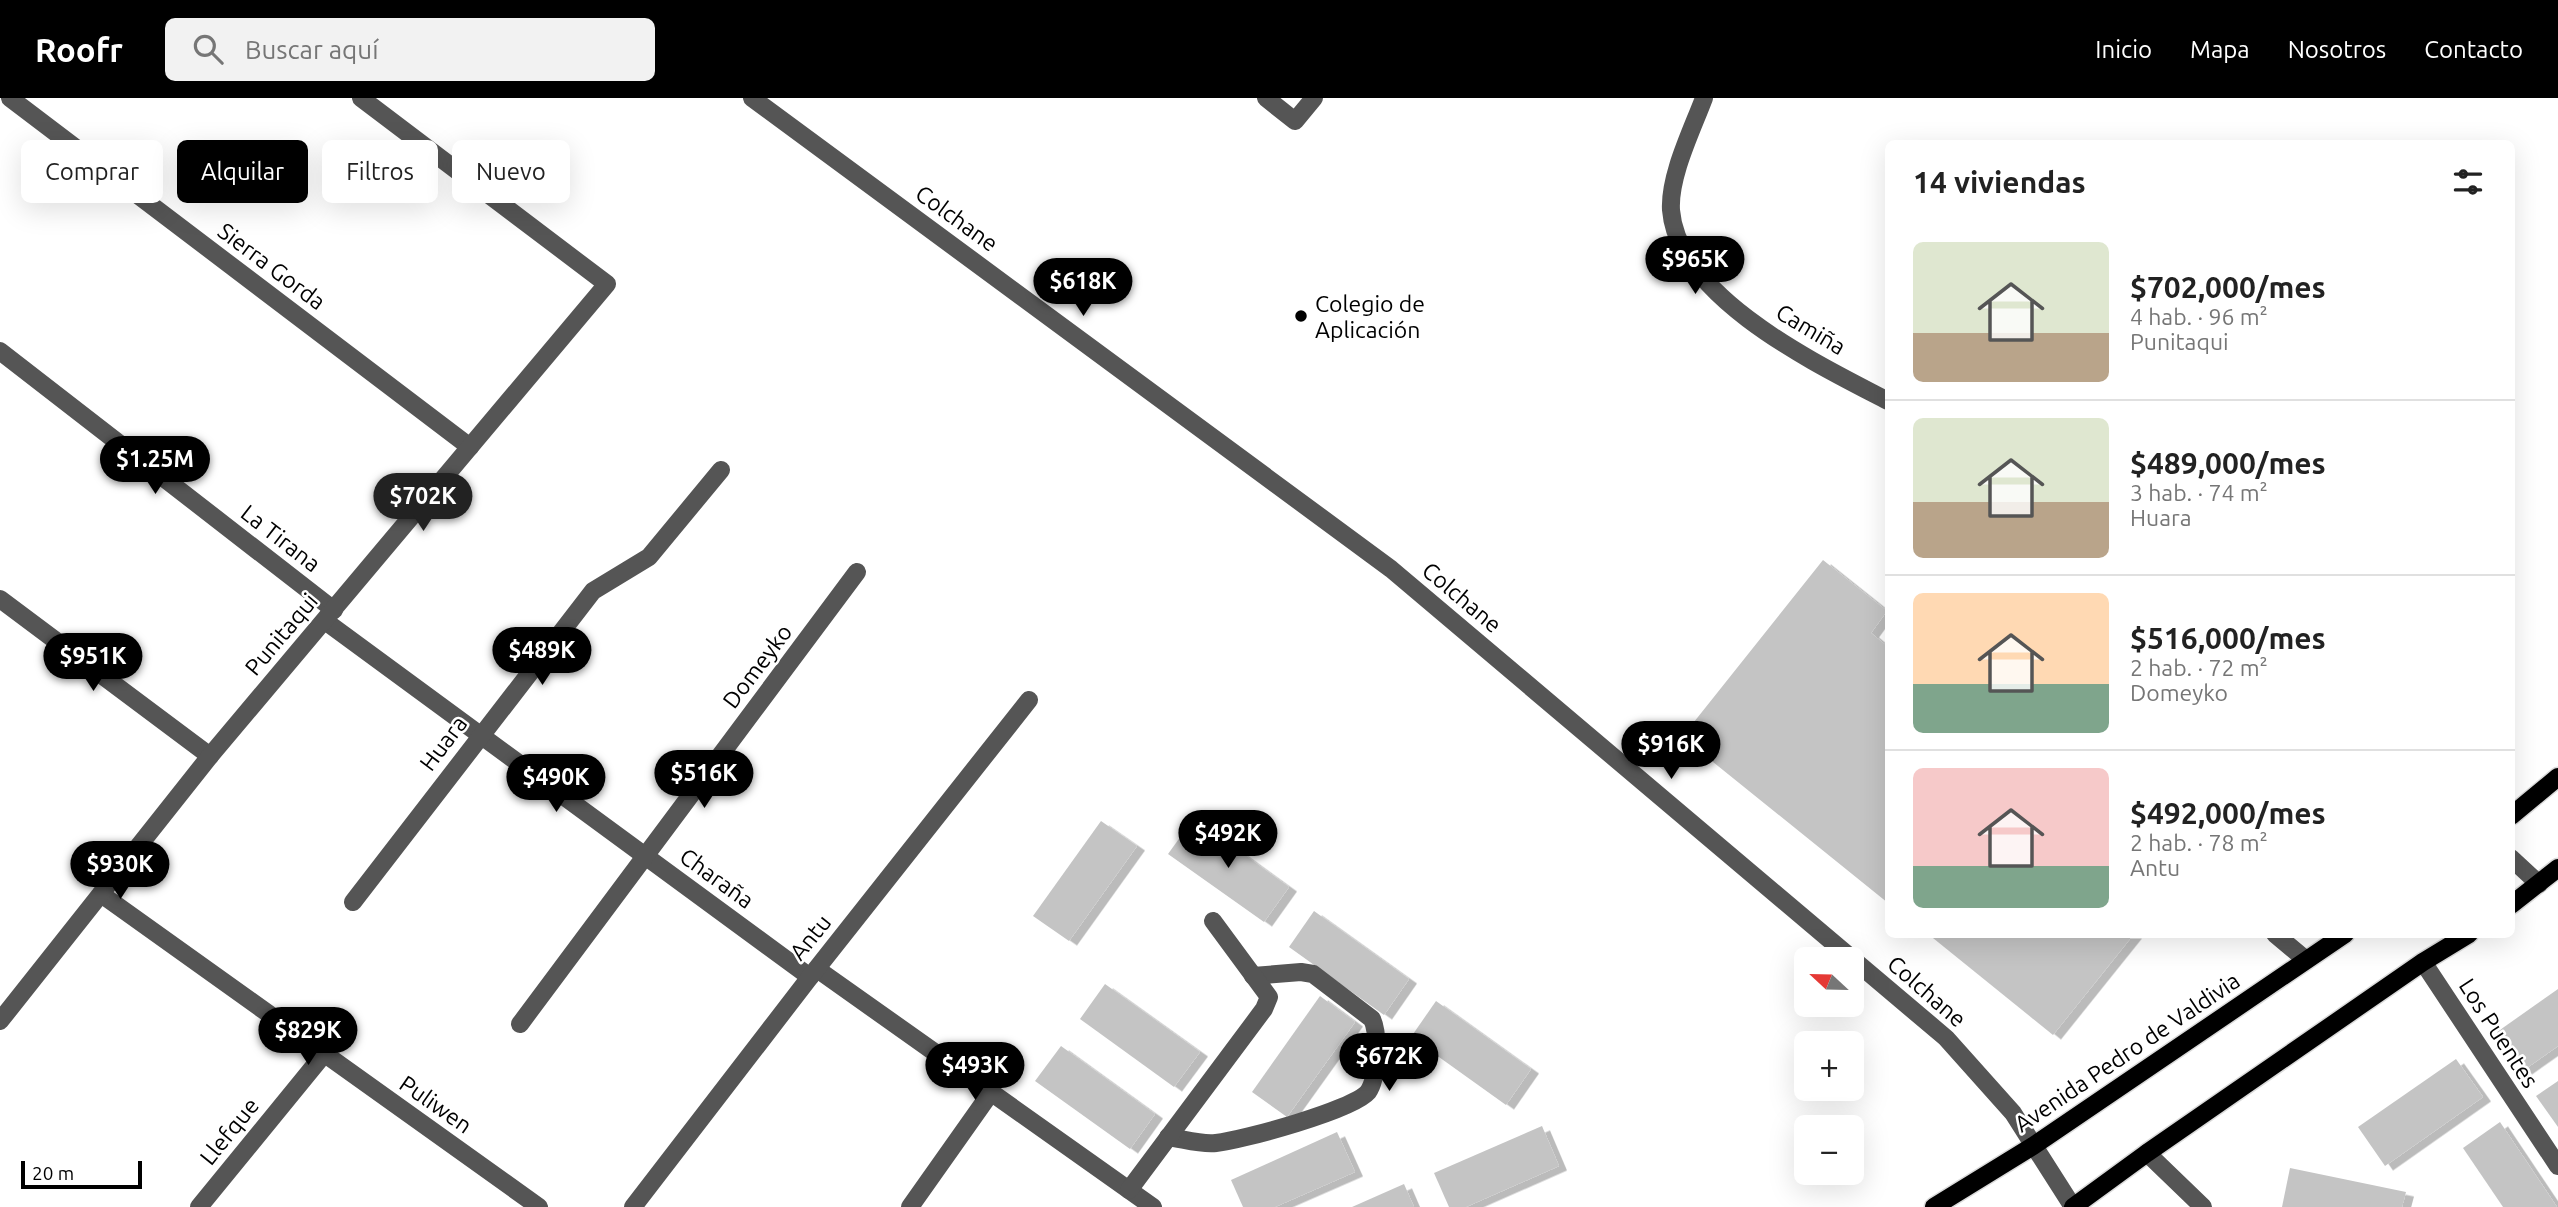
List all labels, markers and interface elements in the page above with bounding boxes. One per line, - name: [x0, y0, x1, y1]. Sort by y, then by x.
- search box: [165, 18, 655, 81]
- icon: search: [189, 30, 227, 68]
- text: Roofr: [35, 31, 123, 68]
- text: Buscar aquí: [245, 35, 378, 64]
- text: Inicio: [2095, 36, 2152, 63]
- text: Mapa: [2190, 36, 2250, 63]
- text: Nosotros: [2288, 36, 2386, 63]
- text: Contacto: [2424, 36, 2523, 63]
- chip: Comprar: [21, 140, 163, 203]
- chip: Alquilar: [177, 140, 308, 203]
- chip: Filtros: [322, 140, 438, 203]
- chip: Nuevo: [452, 140, 570, 203]
- icon: filters: [2449, 163, 2487, 201]
- text: 14 viviendas: [1913, 165, 2086, 199]
- street label: Colchane: [911, 180, 1003, 256]
- street label: Sierra Gorda: [214, 218, 330, 314]
- pin: $965K: [1646, 236, 1744, 296]
- text: $965K: [1661, 246, 1729, 271]
- pin: $618K: [1034, 258, 1132, 318]
- text: $618K: [1049, 268, 1117, 293]
- icon: home: [1969, 270, 2053, 354]
- text: $702,000/mes: [2130, 270, 2326, 304]
- place label: Colegio de Aplicación: [1315, 291, 1425, 342]
- street label: Camiña: [1772, 299, 1850, 359]
- text: 4 hab. · 96 m²: [2130, 304, 2268, 329]
- marker: Colegio de Aplicación: [1293, 308, 1309, 324]
- text: Punitaqui: [2130, 329, 2229, 354]
- pin: $1.25M: [98, 436, 212, 496]
- text: $1.25M: [116, 446, 194, 471]
- icon: home: [1969, 446, 2053, 530]
- text: $489,000/mes: [2130, 446, 2326, 480]
- pin: $702K: [374, 474, 472, 533]
- text: 3 hab. · 74 m²: [2130, 480, 2268, 505]
- text: $702K: [389, 483, 457, 508]
- street label: La Tirana: [237, 499, 325, 577]
- text: Huara: [2130, 505, 2192, 530]
- street label: Colchane: [1418, 557, 1506, 637]
- street label: Punitaqui: [240, 588, 322, 680]
- street label: Domeyko: [718, 619, 796, 713]
- icon: home: [1969, 621, 2053, 705]
- text: $516,000/mes: [2130, 621, 2326, 655]
- pin: $489K: [493, 628, 591, 687]
- pin: $951K: [44, 634, 142, 693]
- text: $489K: [508, 637, 576, 662]
- text: $951K: [59, 643, 127, 668]
- text: 2 hab. · 72 m²: [2130, 655, 2268, 680]
- text: Domeyko: [2130, 680, 2228, 705]
- street label: Huara: [415, 711, 471, 775]
- pin: $916K: [1622, 722, 1720, 781]
- text: $916K: [1637, 731, 1705, 756]
- pin: $516K: [655, 750, 753, 810]
- pin: $490K: [507, 754, 605, 814]
- text: $516K: [670, 760, 738, 785]
- text: $490K: [522, 764, 590, 789]
- icon: home: [1969, 796, 2053, 880]
- text: $492,000/mes: [2130, 796, 2326, 830]
- pin: $492K: [1179, 810, 1277, 870]
- text: $492K: [1194, 820, 1262, 845]
- text: 2 hab. · 78 m²: [2130, 830, 2268, 855]
- pin: $930K: [71, 842, 169, 901]
- street label: Charaña: [675, 843, 759, 913]
- text: $930K: [86, 851, 154, 876]
- text: Antu: [2130, 855, 2180, 880]
- street label: Antu: [784, 910, 836, 964]
- north arrow: [1794, 947, 1864, 1017]
- map controls: [1794, 947, 1864, 1185]
- street label: Colchane: [1883, 950, 1971, 1032]
- street label: Avenida Pedro de Valdivia: [2010, 967, 2244, 1137]
- street label: Los Puentes: [2455, 974, 2543, 1092]
- pin: $829K: [259, 1007, 357, 1067]
- text: $829K: [274, 1017, 342, 1042]
- button: +: [1794, 1031, 1864, 1101]
- pin: $672K: [1340, 1034, 1438, 1093]
- pin: $493K: [926, 1042, 1024, 1102]
- text: $672K: [1355, 1043, 1423, 1068]
- text: $493K: [941, 1052, 1009, 1077]
- street label: Puliwen: [395, 1070, 477, 1138]
- street label: Llefque: [195, 1093, 263, 1169]
- button: −: [1794, 1115, 1864, 1185]
- scale bar: [21, 1158, 142, 1190]
- text: 20 m: [32, 1162, 74, 1184]

